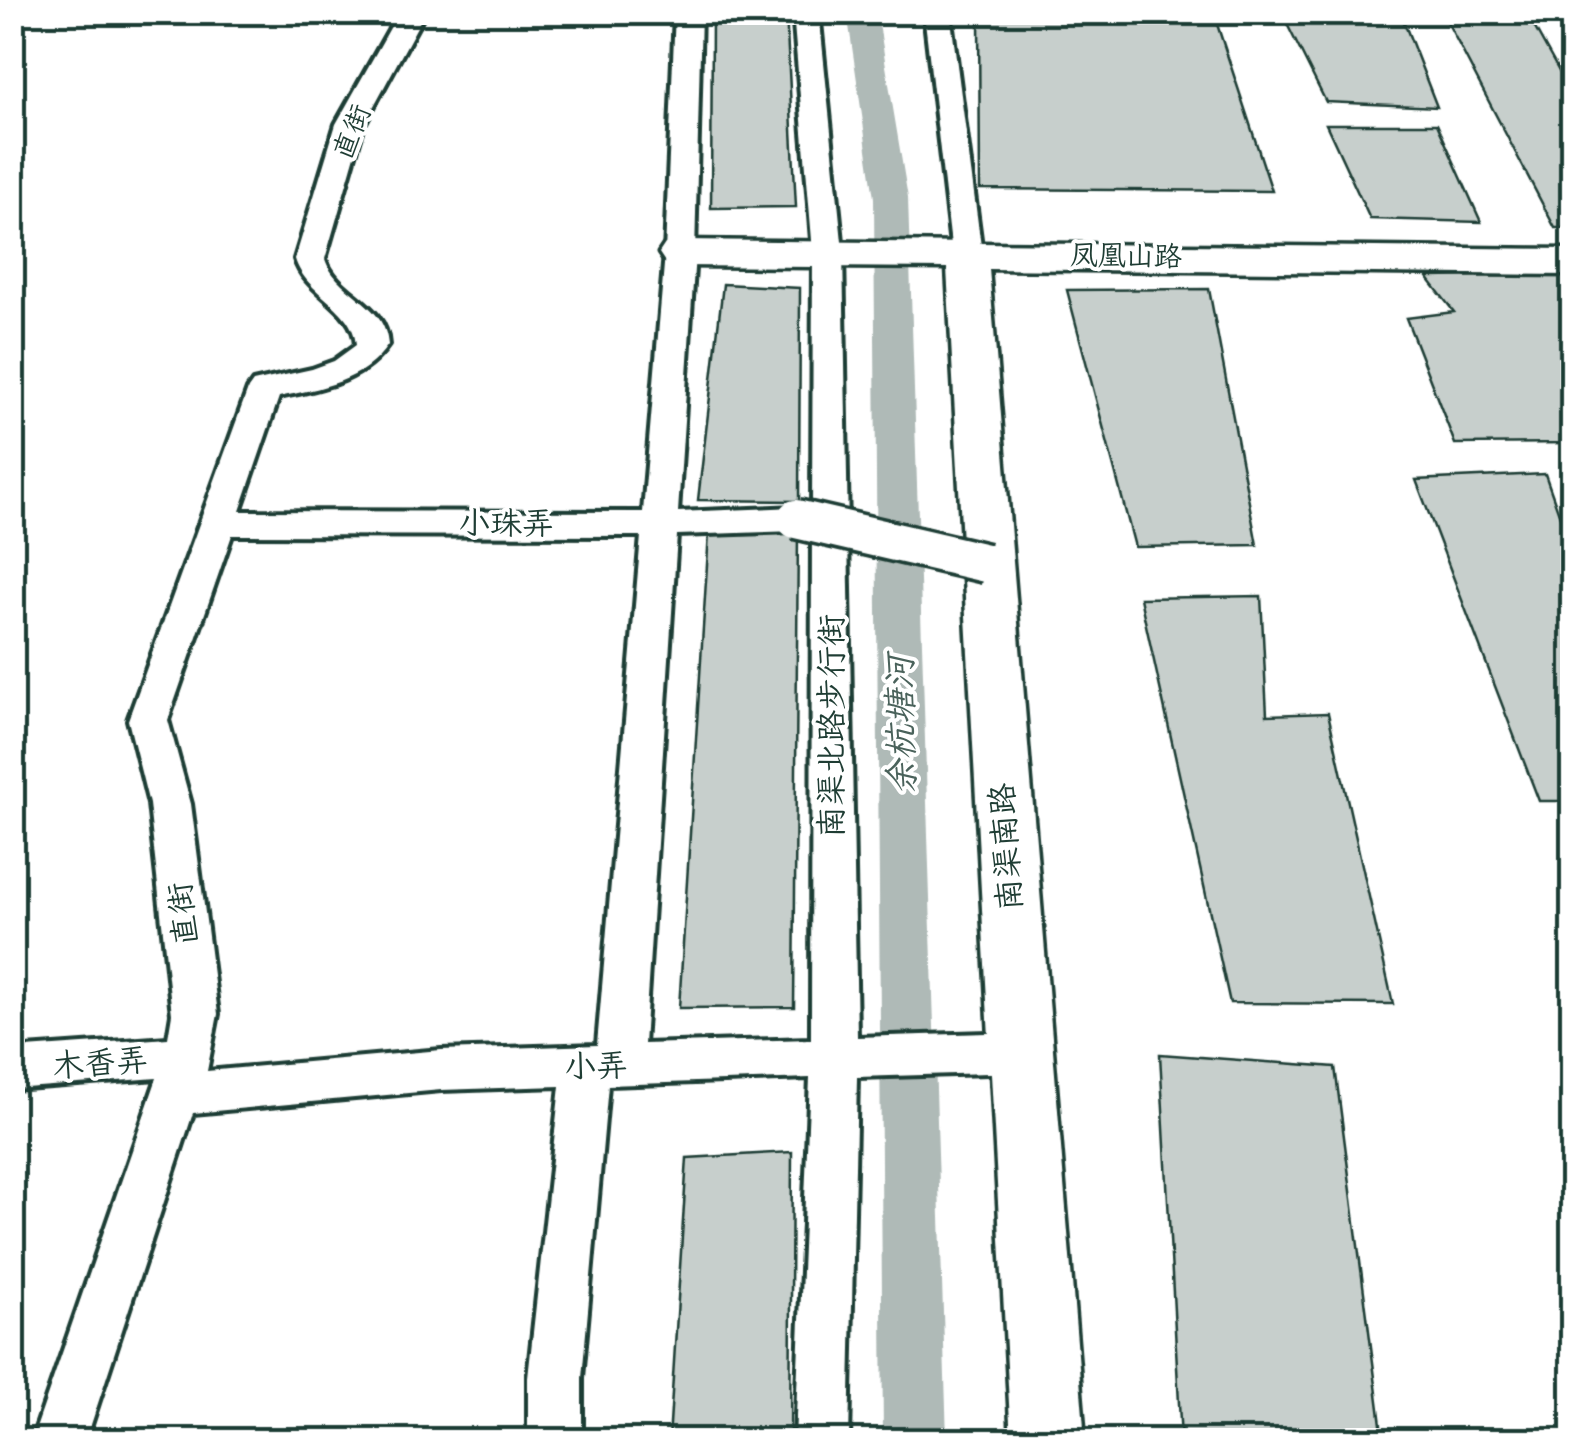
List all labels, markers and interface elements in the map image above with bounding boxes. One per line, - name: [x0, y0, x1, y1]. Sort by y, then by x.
- street label: 直街: [327, 100, 377, 164]
- street label: 凤凰山路: [1070, 239, 1182, 273]
- street label: 小珠弄: [458, 505, 554, 542]
- street label: 南渠北路步行街: [813, 614, 850, 838]
- water label: 余杭塘河: [879, 650, 923, 795]
- street label: 南渠南路: [983, 782, 1029, 912]
- street label: 直街: [161, 880, 205, 948]
- street label: 木香弄: [51, 1041, 149, 1085]
- street label: 小弄: [563, 1046, 629, 1086]

